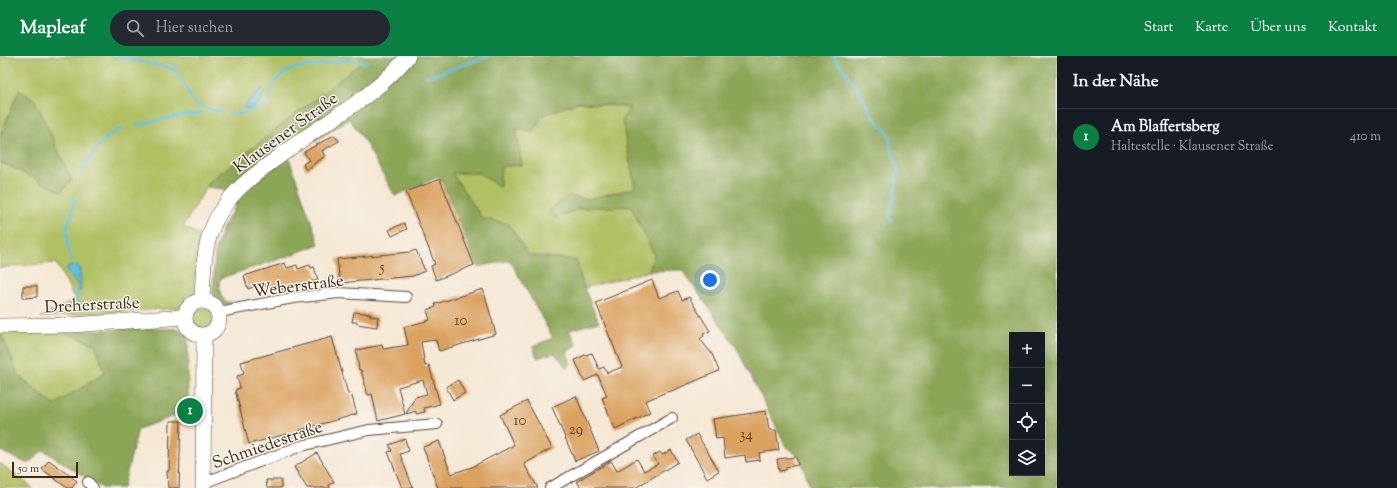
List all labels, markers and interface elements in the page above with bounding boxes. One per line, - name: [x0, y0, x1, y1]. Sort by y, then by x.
- search box: [110, 10, 390, 46]
- text: Mapleaf: [20, 15, 86, 42]
- icon: search: [124, 17, 146, 39]
- text: Hier suchen: [156, 18, 233, 39]
- text: Start: [1144, 18, 1173, 38]
- text: Karte: [1195, 18, 1228, 38]
- text: Über uns: [1250, 18, 1306, 38]
- text: Kontakt: [1328, 18, 1377, 38]
- text: In der Nähe: [1073, 70, 1159, 94]
- street label: Klausener Straße: [229, 87, 343, 180]
- text: Am Blaffertsberg: [1111, 117, 1220, 138]
- text: 1: [1084, 128, 1088, 146]
- text: 410 m: [1350, 128, 1381, 146]
- text: Haltestelle · Klausener Straße: [1111, 138, 1274, 156]
- house number: 5: [378, 258, 385, 279]
- street label: Weberstraße: [251, 269, 346, 305]
- your location: [700, 270, 720, 290]
- street label: Dreherstraße: [44, 292, 140, 320]
- house number: 10: [455, 311, 468, 332]
- map controls: [1009, 332, 1045, 476]
- button: +: [1009, 332, 1045, 368]
- button: −: [1009, 368, 1045, 404]
- pin: 1: [177, 396, 203, 426]
- button: locate: [1009, 404, 1045, 440]
- house number: 10: [514, 411, 527, 432]
- street label: Schmiedestraße: [209, 416, 326, 476]
- house number: 29: [569, 420, 583, 441]
- house number: 34: [739, 425, 753, 446]
- button: layers: [1009, 440, 1045, 476]
- scale bar: [12, 460, 78, 479]
- text: 50 m: [18, 461, 39, 477]

